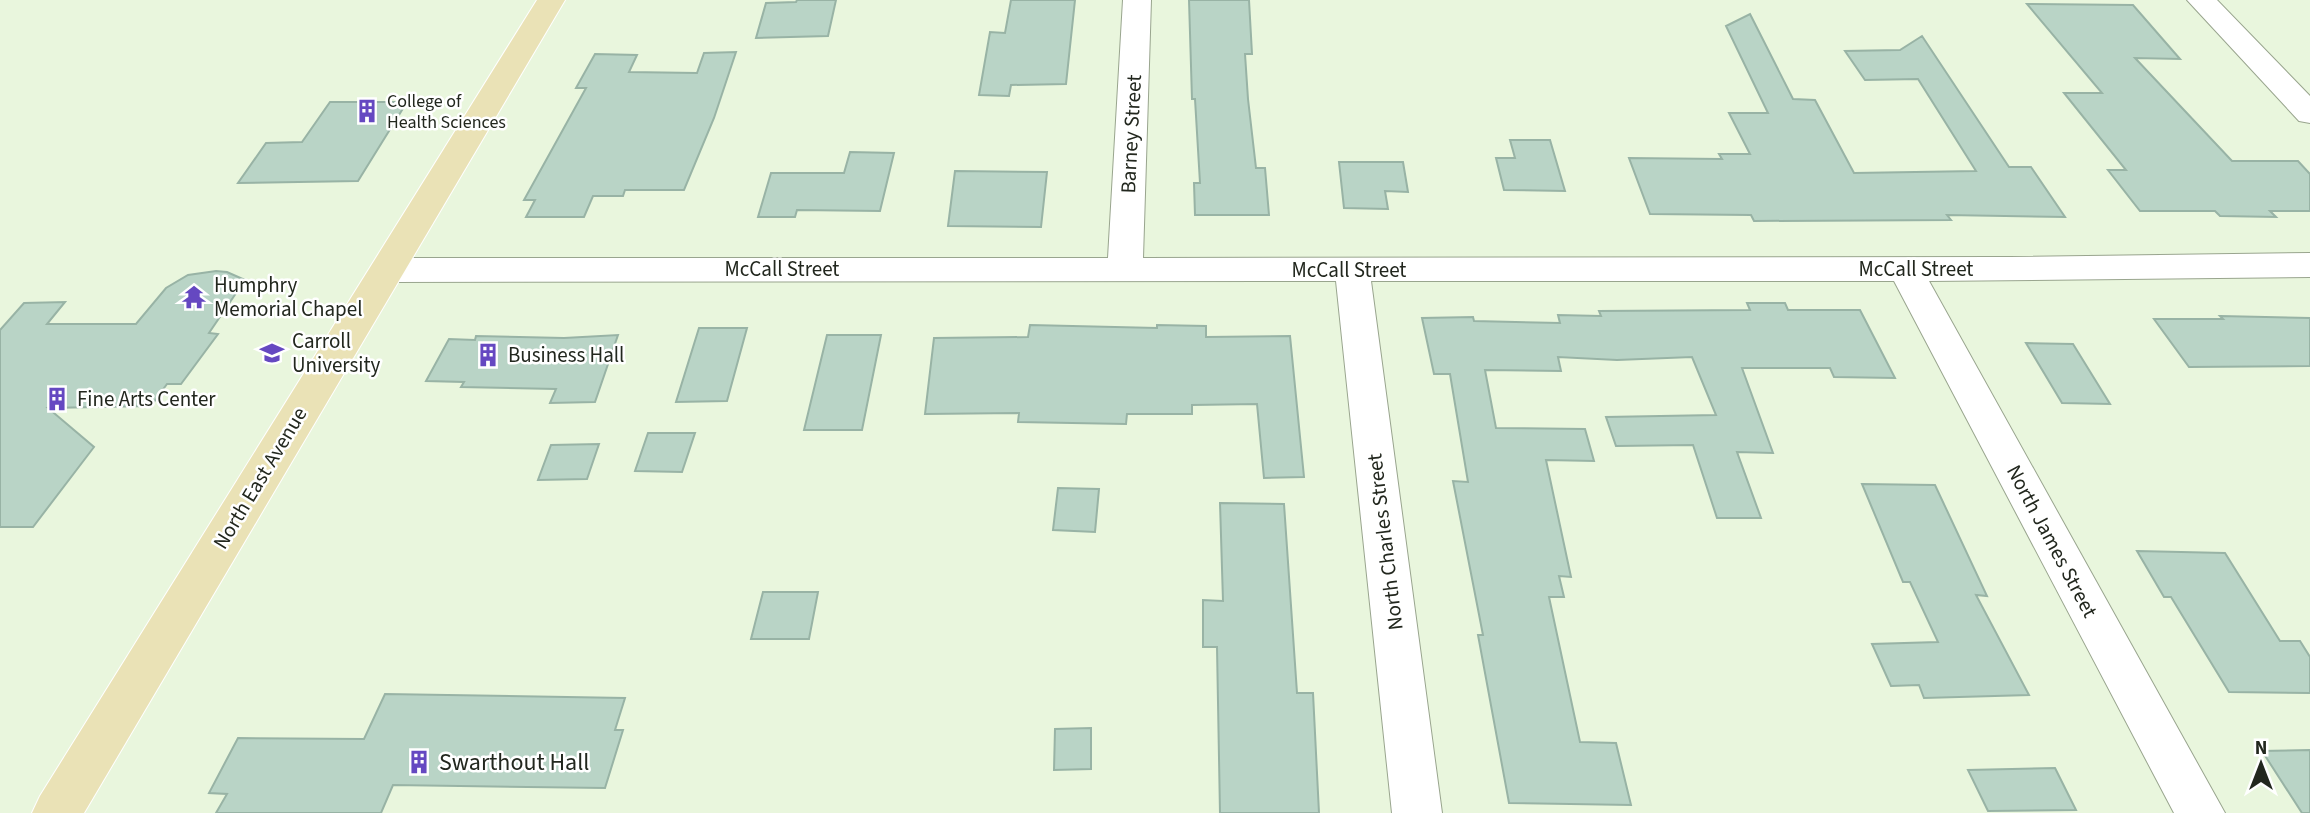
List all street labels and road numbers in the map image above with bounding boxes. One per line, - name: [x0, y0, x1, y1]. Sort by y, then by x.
- street label: Barney Street: [1113, 74, 1149, 194]
- street label: McCall Street: [725, 254, 839, 284]
- street label: McCall Street: [1859, 254, 1973, 284]
- street label: McCall Street: [1292, 255, 1406, 285]
- street label: North East Avenue: [206, 401, 314, 555]
- street label: North Charles Street: [1359, 452, 1411, 632]
- street label: North James Street: [1999, 459, 2105, 623]

